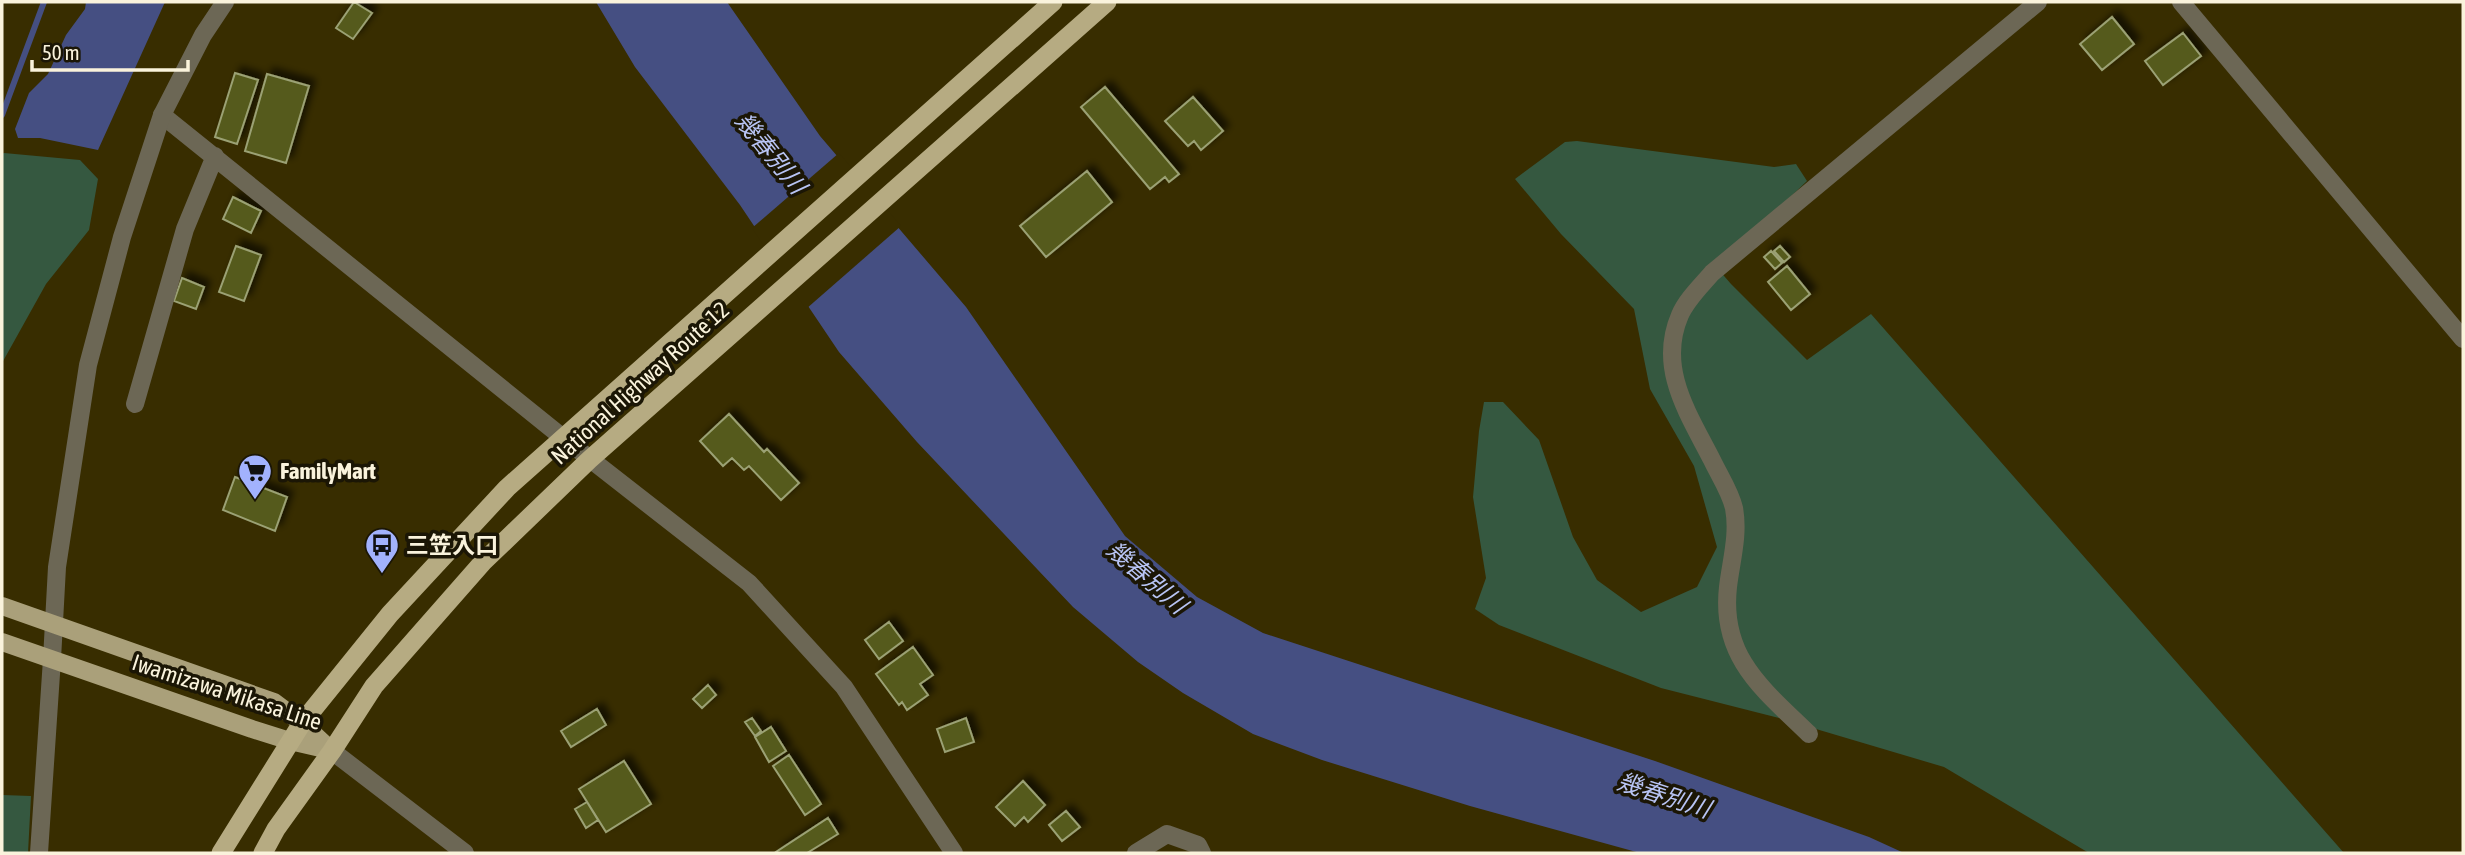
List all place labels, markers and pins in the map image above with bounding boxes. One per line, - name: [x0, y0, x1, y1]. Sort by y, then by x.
- supermarket icon: FamilyMart: [236, 452, 274, 501]
- place label: FamilyMart: [280, 458, 376, 484]
- bus stop icon: 三笠入口: [363, 526, 401, 575]
- place label: 三笠入口: [406, 532, 498, 558]

